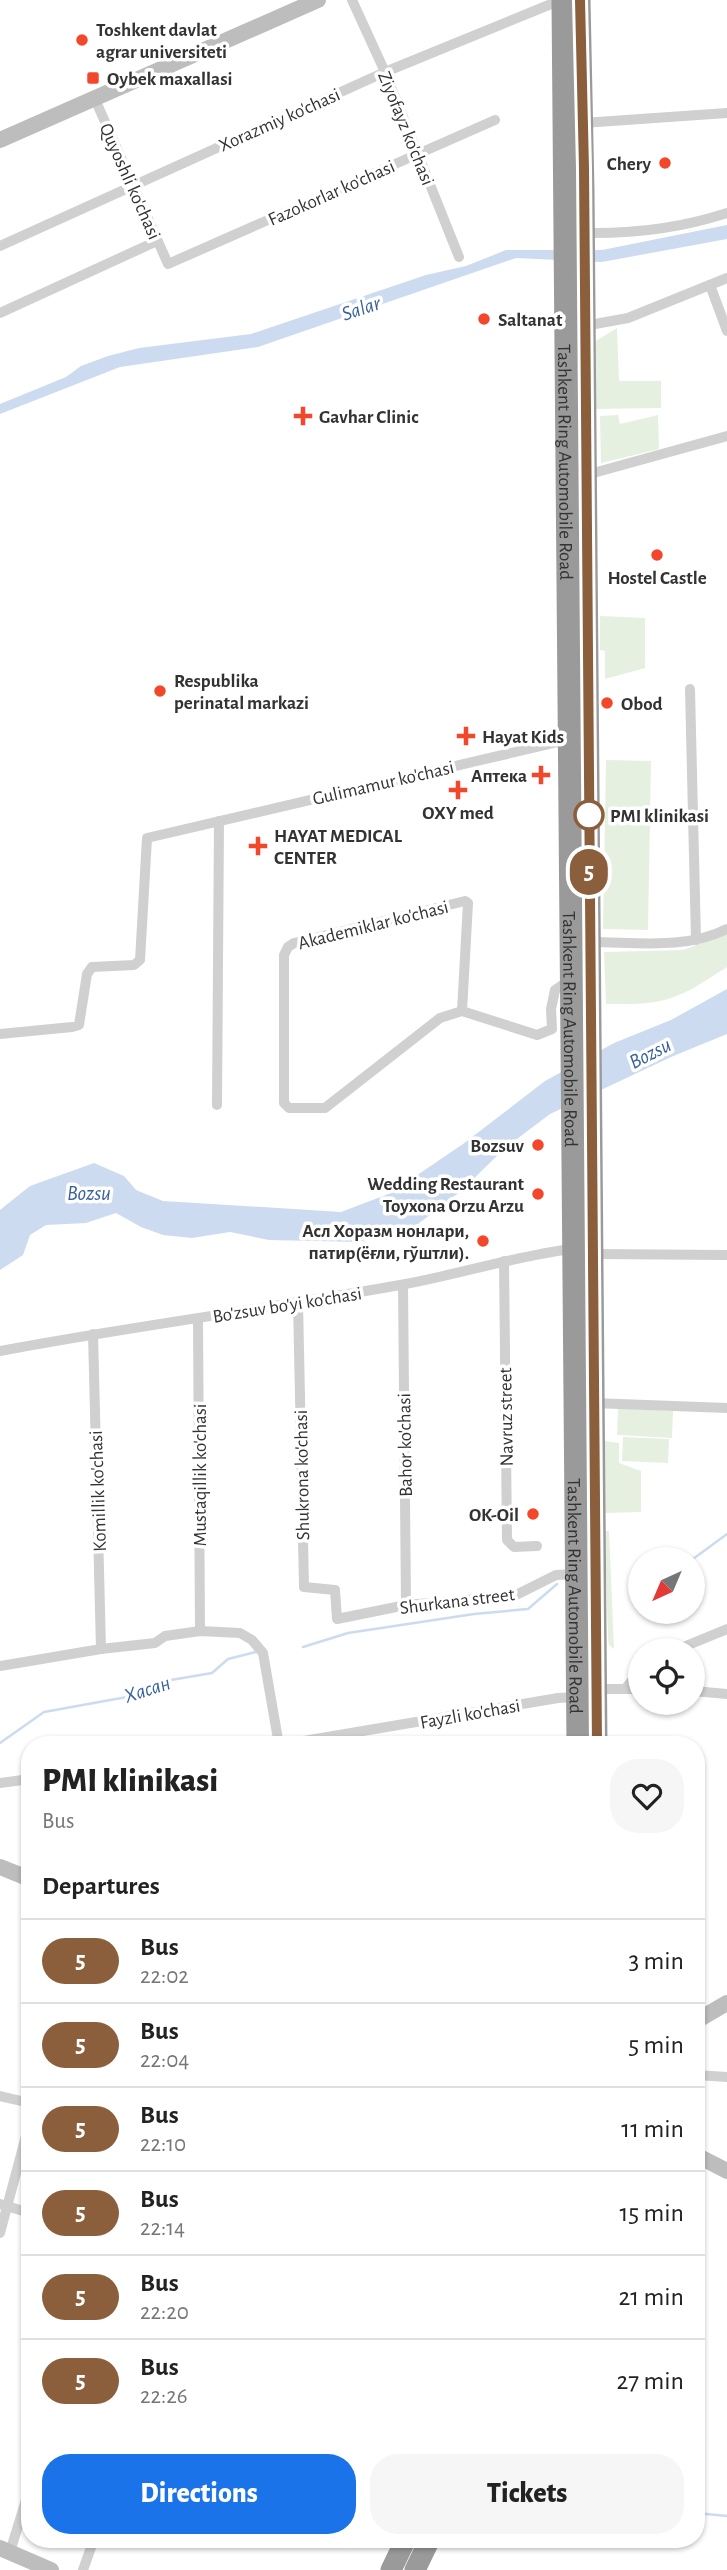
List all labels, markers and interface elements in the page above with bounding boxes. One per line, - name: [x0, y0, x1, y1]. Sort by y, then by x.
- place label: Toshkent davlat agrar universiteti: [96, 21, 227, 62]
- marker: Toshkent davlat agrar universiteti: [74, 32, 90, 48]
- street label: Ziyofayz ko'chasi: [374, 69, 437, 188]
- marker: Oybek maxallasi: [85, 70, 101, 86]
- place label: Oybek maxallasi: [107, 70, 232, 89]
- street label: Xorazmiy ko'chasi: [216, 85, 343, 156]
- street label: Quyoshli ko'chasi: [96, 121, 164, 242]
- place label: Chery: [607, 155, 652, 174]
- marker: Chery: [657, 155, 673, 171]
- street label: Fazokorlar ko'chasi: [265, 157, 398, 230]
- water label: Salar: [339, 292, 384, 325]
- marker: Saltanat: [476, 311, 492, 327]
- place label: Saltanat: [498, 311, 563, 330]
- street label: Tashkent Ring Automobile Road: [554, 344, 575, 580]
- marker: Gavhar Clinic: [293, 406, 313, 426]
- place label: Gavhar Clinic: [319, 408, 419, 427]
- marker: Hostel Castle: [649, 547, 665, 563]
- place label: Hostel Castle: [607, 569, 707, 588]
- place label: Respublika perinatal markazi: [174, 672, 309, 713]
- marker: Respublika perinatal markazi: [152, 683, 168, 699]
- marker: Obod: [599, 695, 615, 711]
- place label: Obod: [621, 695, 663, 714]
- marker: Hayat Kids: [456, 726, 476, 746]
- place label: Hayat Kids: [482, 728, 564, 747]
- street label: Gulimamur ko'chasi: [311, 758, 456, 809]
- place label: Аптека: [471, 767, 527, 786]
- marker: Аптека: [533, 767, 549, 783]
- marker: OXY med: [450, 782, 466, 798]
- marker: PMI klinikasi: [574, 800, 604, 830]
- place label: OXY med: [422, 804, 494, 823]
- place label: PMI klinikasi: [610, 807, 709, 826]
- place label: HAYAT MEDICAL CENTER: [274, 827, 403, 868]
- marker: HAYAT MEDICAL CENTER: [248, 836, 268, 856]
- line badge: 5: [566, 849, 612, 895]
- text: 5: [584, 860, 594, 884]
- street label: Akademiklar ko'chasi: [296, 898, 451, 953]
- street label: Tashkent Ring Automobile Road: [559, 911, 580, 1147]
- water label: Bozsu: [626, 1034, 675, 1073]
- place label: Bozsuv: [470, 1137, 525, 1156]
- marker: Bozsuv: [530, 1137, 546, 1153]
- place label: Wedding Restaurant Toyxona Orzu Arzu: [367, 1175, 525, 1216]
- water label: Bozsu: [67, 1183, 111, 1204]
- marker: Wedding Restaurant Toyxona Orzu Arzu: [530, 1186, 546, 1202]
- place label: Асл Хоразм нонлари, патир(ёғли, гўштли).: [302, 1222, 469, 1263]
- marker: Асл Хоразм нонлари, патир(ёғли, гўштли).: [475, 1233, 491, 1249]
- street label: Bo'zsuv bo'yi ko'chasi: [211, 1284, 363, 1327]
- street label: Navruz street: [496, 1367, 517, 1467]
- street label: Bahor ko'chasi: [395, 1393, 416, 1497]
- street label: Mustaqillik ko'chasi: [191, 1404, 210, 1546]
- street label: Shukrona ko'chasi: [292, 1409, 313, 1540]
- street label: Komillik ko'chasi: [87, 1430, 110, 1552]
- street label: Tashkent Ring Automobile Road: [564, 1478, 585, 1714]
- place label: OK-Oil: [469, 1506, 519, 1525]
- marker: OK-Oil: [525, 1506, 541, 1522]
- north arrow: [628, 1547, 705, 1624]
- map controls: [628, 1547, 705, 1715]
- street label: Shurkana street: [399, 1585, 516, 1618]
- button: locate: [628, 1638, 705, 1715]
- water label: Хасан: [122, 1672, 173, 1707]
- street label: Fayzli ko'chasi: [419, 1696, 522, 1733]
- button: heart: [610, 1759, 684, 1833]
- text: PMI klinikasi: [42, 1765, 218, 1798]
- text: Bus: [42, 1810, 75, 1833]
- text: Departures: [42, 1873, 160, 1899]
- text: Bus: [140, 1934, 179, 1960]
- text: 3 min: [628, 1948, 684, 1974]
- text: 5: [75, 1949, 86, 1973]
- text: 22:02: [140, 1965, 189, 1988]
- text: Bus: [140, 2018, 179, 2044]
- text: 5 min: [628, 2032, 684, 2058]
- text: 5: [75, 2033, 86, 2057]
- text: 22:04: [140, 2049, 189, 2072]
- text: Bus: [140, 2102, 179, 2128]
- text: 11 min: [621, 2116, 684, 2142]
- text: 5: [75, 2117, 86, 2141]
- text: 22:10: [140, 2133, 186, 2156]
- text: Bus: [140, 2186, 179, 2212]
- text: 15 min: [619, 2200, 684, 2226]
- text: 5: [75, 2201, 86, 2225]
- text: 22:14: [140, 2217, 185, 2240]
- text: Bus: [140, 2270, 179, 2296]
- text: 21 min: [618, 2284, 684, 2310]
- text: 5: [75, 2285, 86, 2309]
- text: 22:20: [140, 2301, 189, 2324]
- text: Bus: [140, 2354, 179, 2380]
- text: 27 min: [617, 2368, 684, 2394]
- text: 5: [75, 2369, 86, 2393]
- text: 22:26: [140, 2385, 187, 2408]
- button: Directions: [42, 2454, 356, 2534]
- button: Tickets: [370, 2454, 684, 2534]

